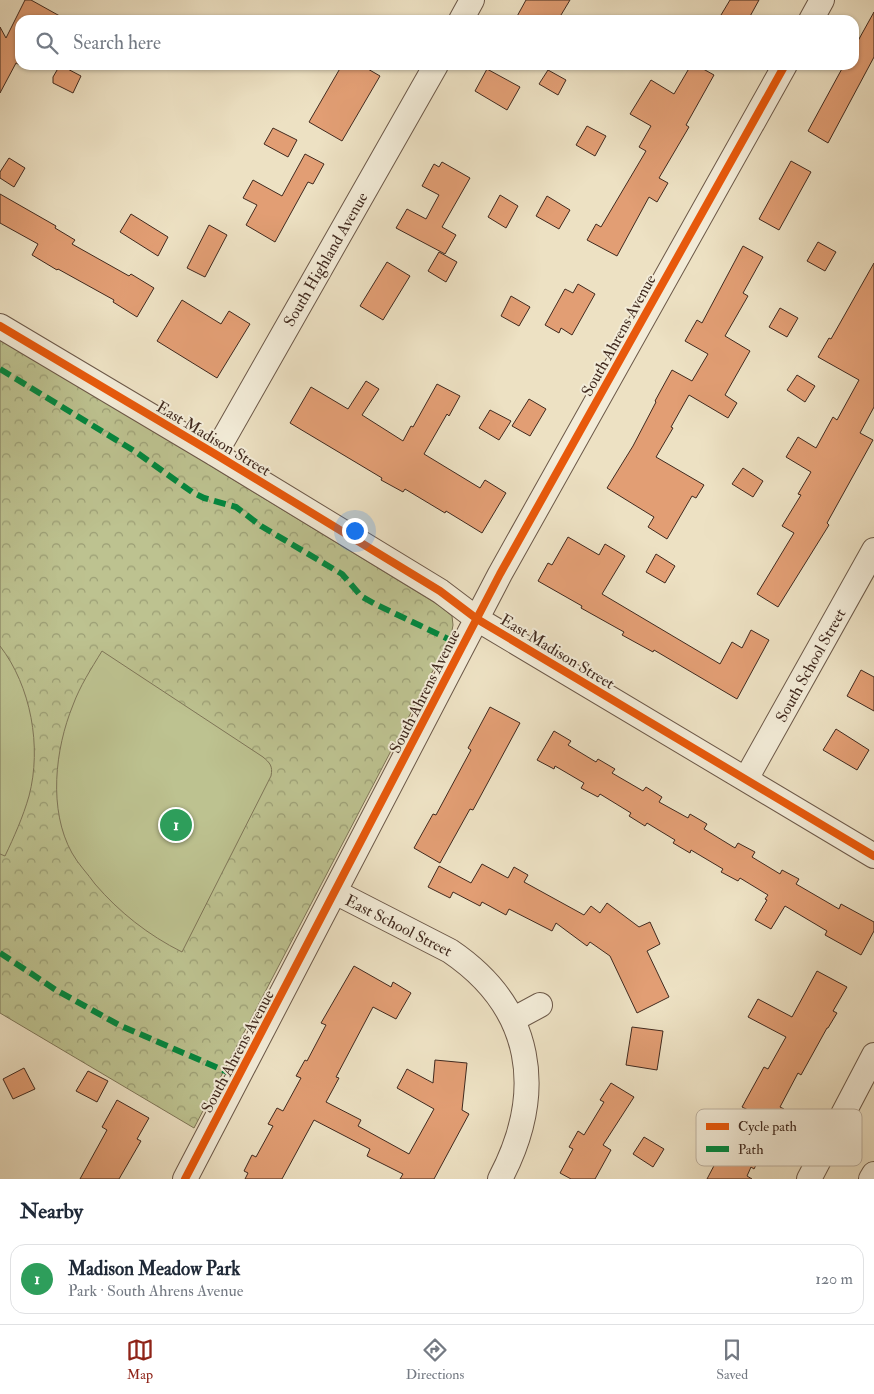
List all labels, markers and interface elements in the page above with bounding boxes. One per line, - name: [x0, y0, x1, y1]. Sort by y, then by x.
- search box: [15, 15, 859, 70]
- icon: search: [33, 29, 61, 57]
- text: Search here: [73, 31, 161, 55]
- street label: South Highland Avenue: [279, 188, 373, 330]
- street label: South Ahrens Avenue: [577, 271, 661, 400]
- street label: East Madison Street: [153, 397, 274, 481]
- your location: [342, 518, 368, 544]
- street label: South School Street: [771, 605, 850, 726]
- street label: East Madison Street: [497, 610, 618, 694]
- street label: South Ahrens Avenue: [385, 626, 465, 757]
- pin: 1: [160, 806, 192, 844]
- street label: East School Street: [342, 890, 455, 961]
- street label: South Ahrens Avenue: [197, 986, 279, 1116]
- legend: [696, 1109, 862, 1166]
- text: Cycle path: [738, 1118, 798, 1136]
- text: Path: [738, 1141, 764, 1158]
- text: Nearby: [20, 1198, 83, 1225]
- text: Madison Meadow Park: [68, 1257, 240, 1281]
- text: 1: [34, 1269, 40, 1289]
- text: 120 m: [815, 1269, 853, 1289]
- text: Park · South Ahrens Avenue: [68, 1281, 243, 1301]
- tab: Map: [126, 1336, 154, 1383]
- tab: Directions: [406, 1336, 464, 1383]
- tab: Saved: [716, 1336, 748, 1383]

